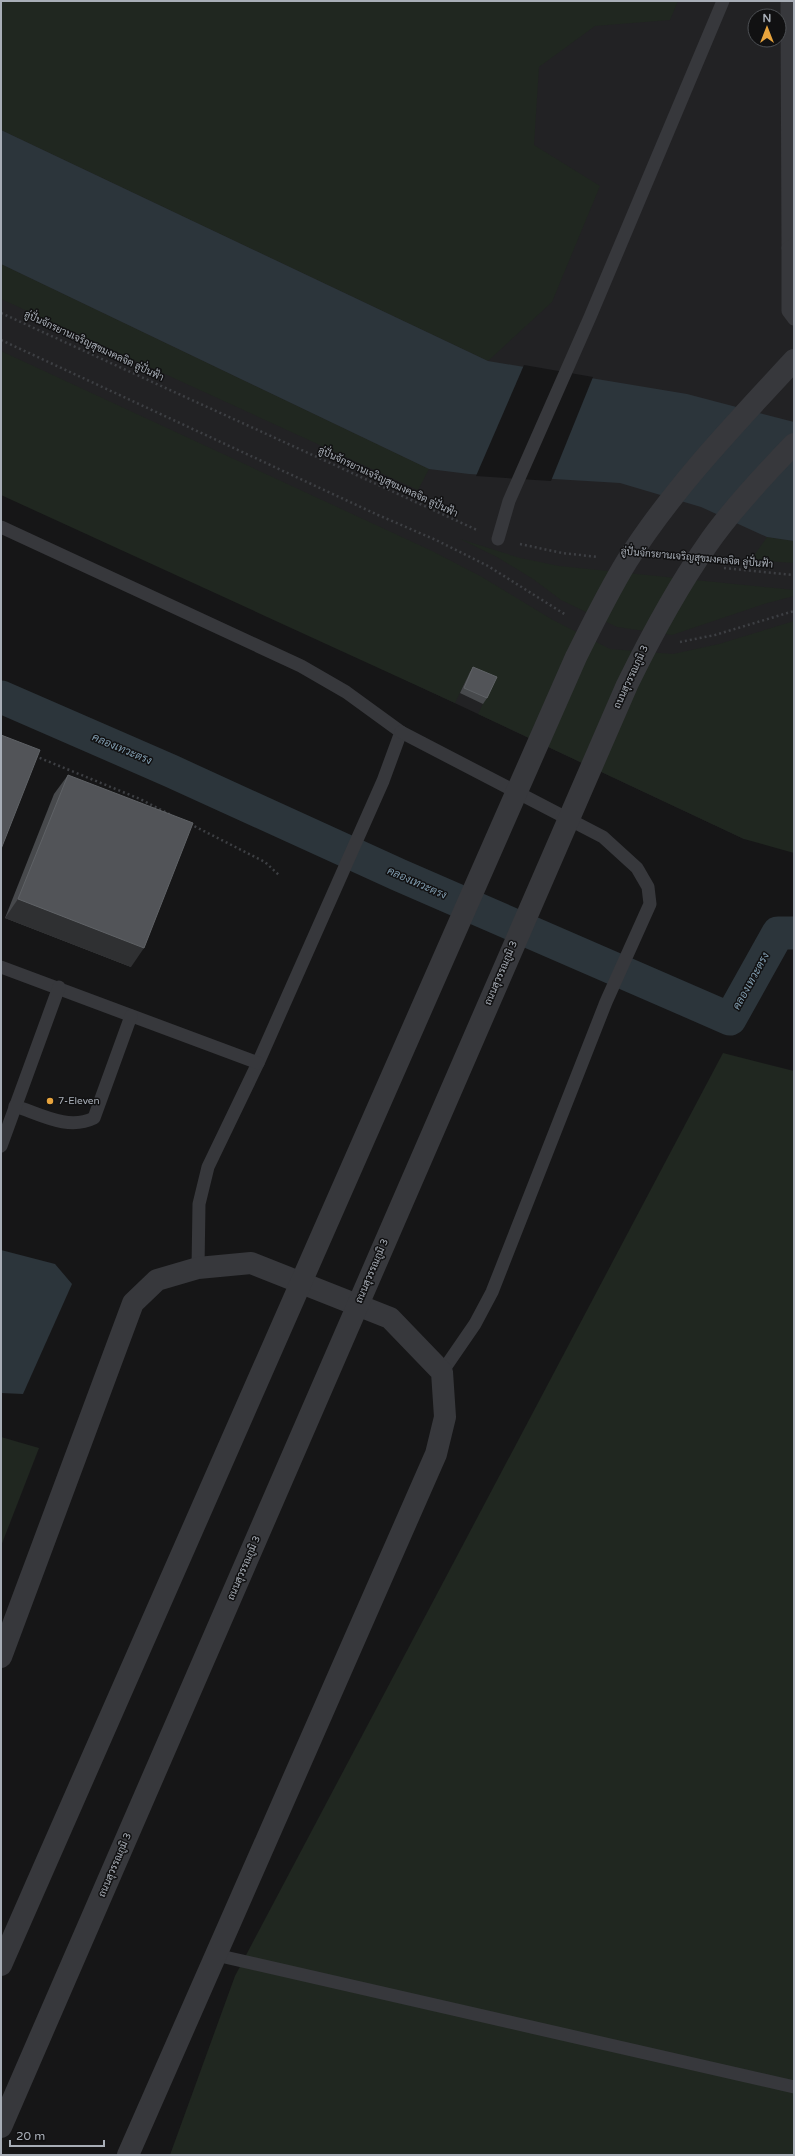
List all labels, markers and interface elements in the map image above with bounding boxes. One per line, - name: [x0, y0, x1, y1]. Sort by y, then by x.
- north arrow: [747, 8, 787, 48]
- text: N: [763, 12, 771, 25]
- street label: ลู่ปั่นจักรยานเจริญสุขมงคลจิต ลู่ปั่นฟ้า: [22, 306, 167, 385]
- street label: ลู่ปั่นจักรยานเจริญสุขมงคลจิต ลู่ปั่นฟ้า: [316, 442, 461, 521]
- street label: ลู่ปั่นจักรยานเจริญสุขมงคลจิต ลู่ปั่นฟ้า: [620, 543, 774, 572]
- street label: ถนนสุวรรณภูมิ 3: [611, 643, 652, 711]
- water label: คลองเทวะตรง: [90, 731, 154, 767]
- water label: คลองเทวะตรง: [385, 864, 449, 902]
- street label: ถนนสุวรรณภูมิ 3: [482, 939, 521, 1007]
- water label: คลองเทวะตรง: [730, 950, 772, 1012]
- place label: 7-Eleven: [58, 1095, 100, 1107]
- marker: 7-Eleven: [45, 1096, 55, 1106]
- street label: ถนนสุวรรณภูมิ 3: [353, 1237, 392, 1305]
- street label: ถนนสุวรรณภูมิ 3: [225, 1534, 264, 1602]
- street label: ถนนสุวรรณภูมิ 3: [96, 1831, 135, 1899]
- scale bar: [10, 2122, 104, 2148]
- text: 20 m: [16, 2129, 45, 2143]

